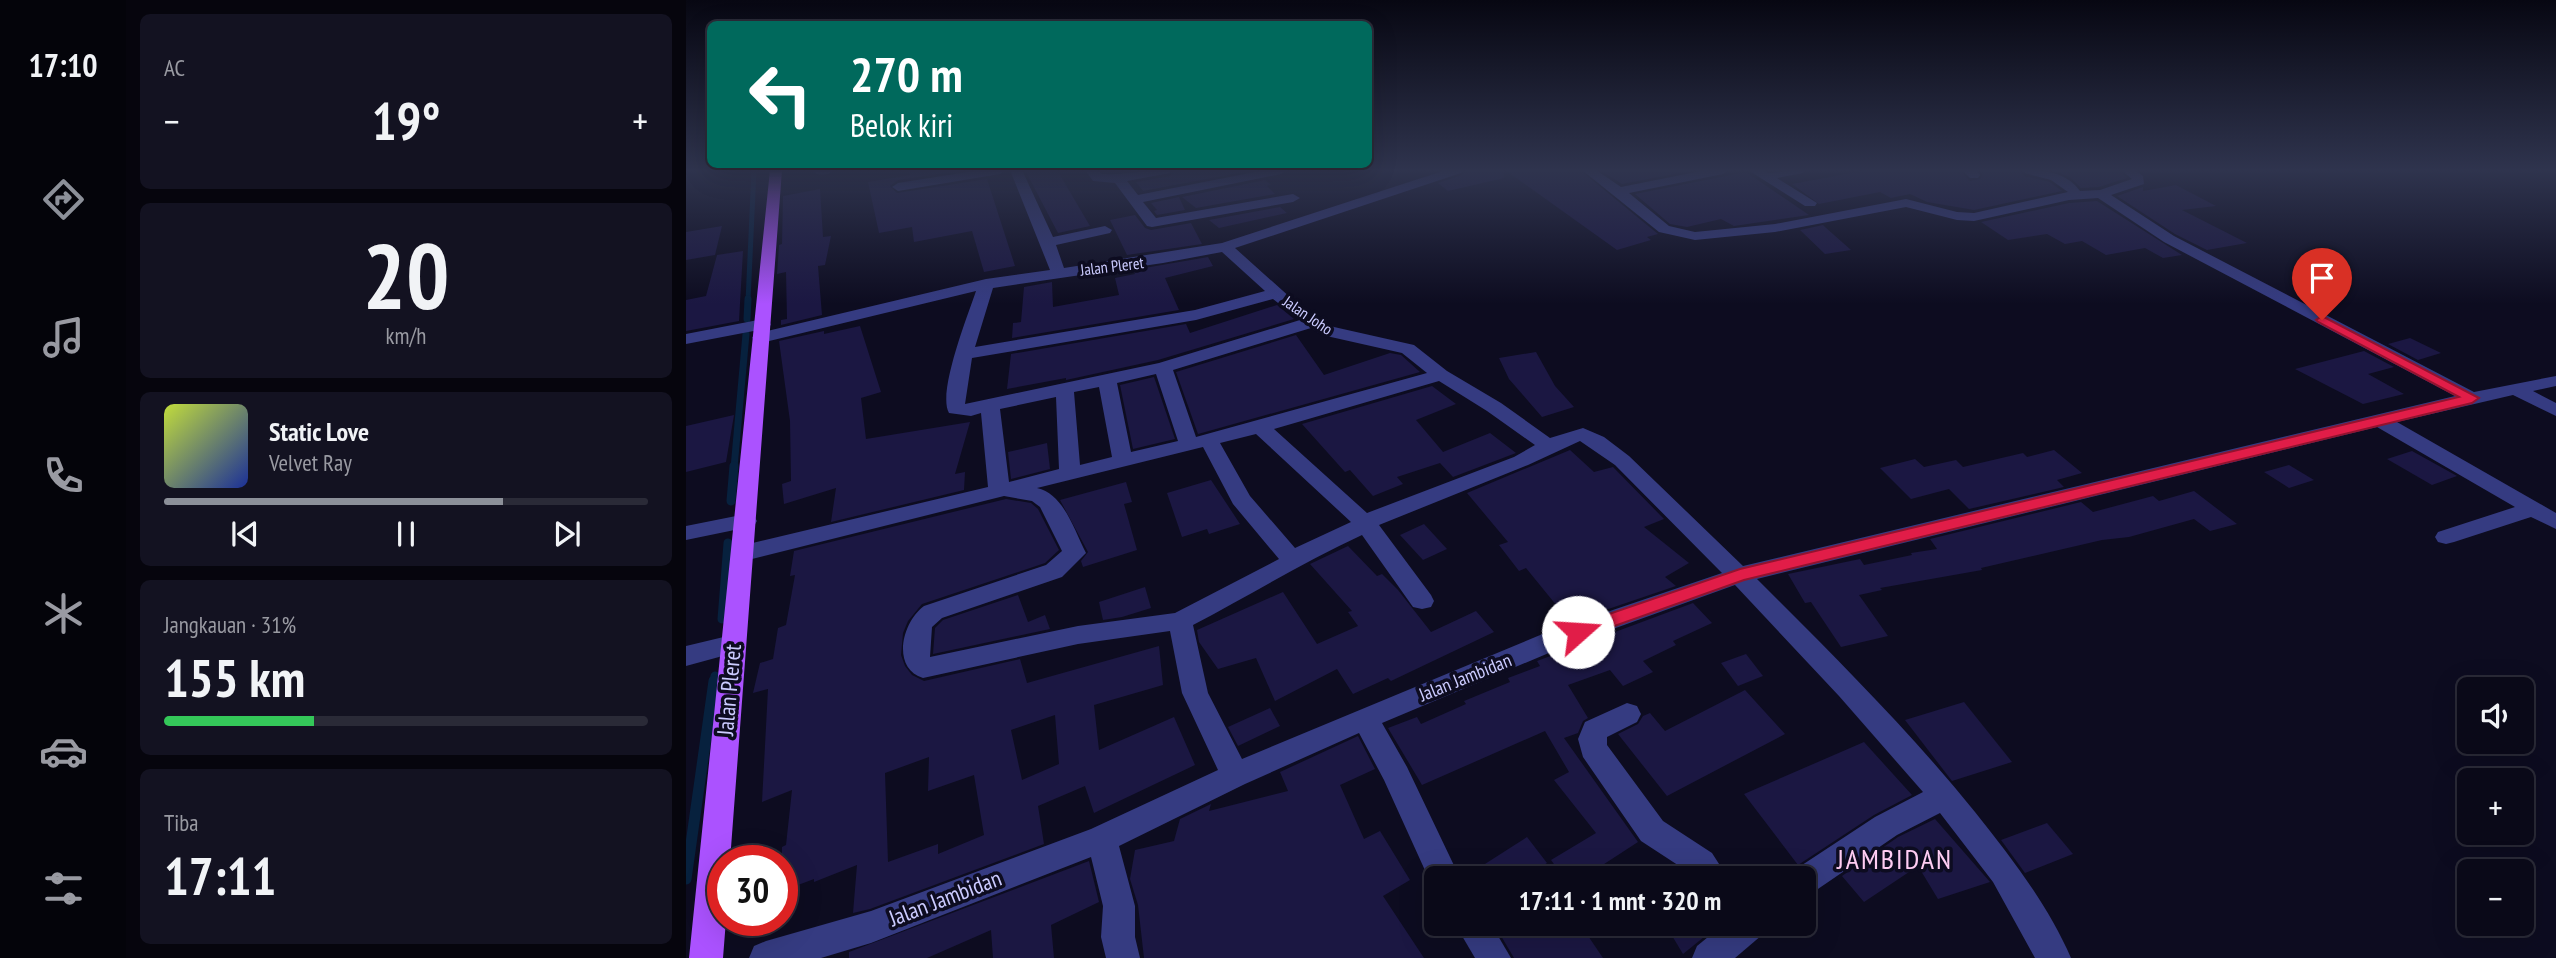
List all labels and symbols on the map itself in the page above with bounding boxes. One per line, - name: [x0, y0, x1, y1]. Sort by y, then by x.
- pin: [2292, 248, 2352, 320]
- street label: Jalan Pleret: [1078, 252, 1145, 280]
- street label: Jalan Joho: [1279, 291, 1337, 339]
- position arrow: [1541, 595, 1615, 669]
- street label: Jalan Pleret: [710, 642, 747, 738]
- street label: Jalan Jambidan: [1414, 648, 1515, 707]
- district label: JAMBIDAN: [1836, 840, 1953, 877]
- speed limit sign: 30: [707, 845, 798, 936]
- street label: Jalan Jambidan: [884, 863, 1005, 933]

